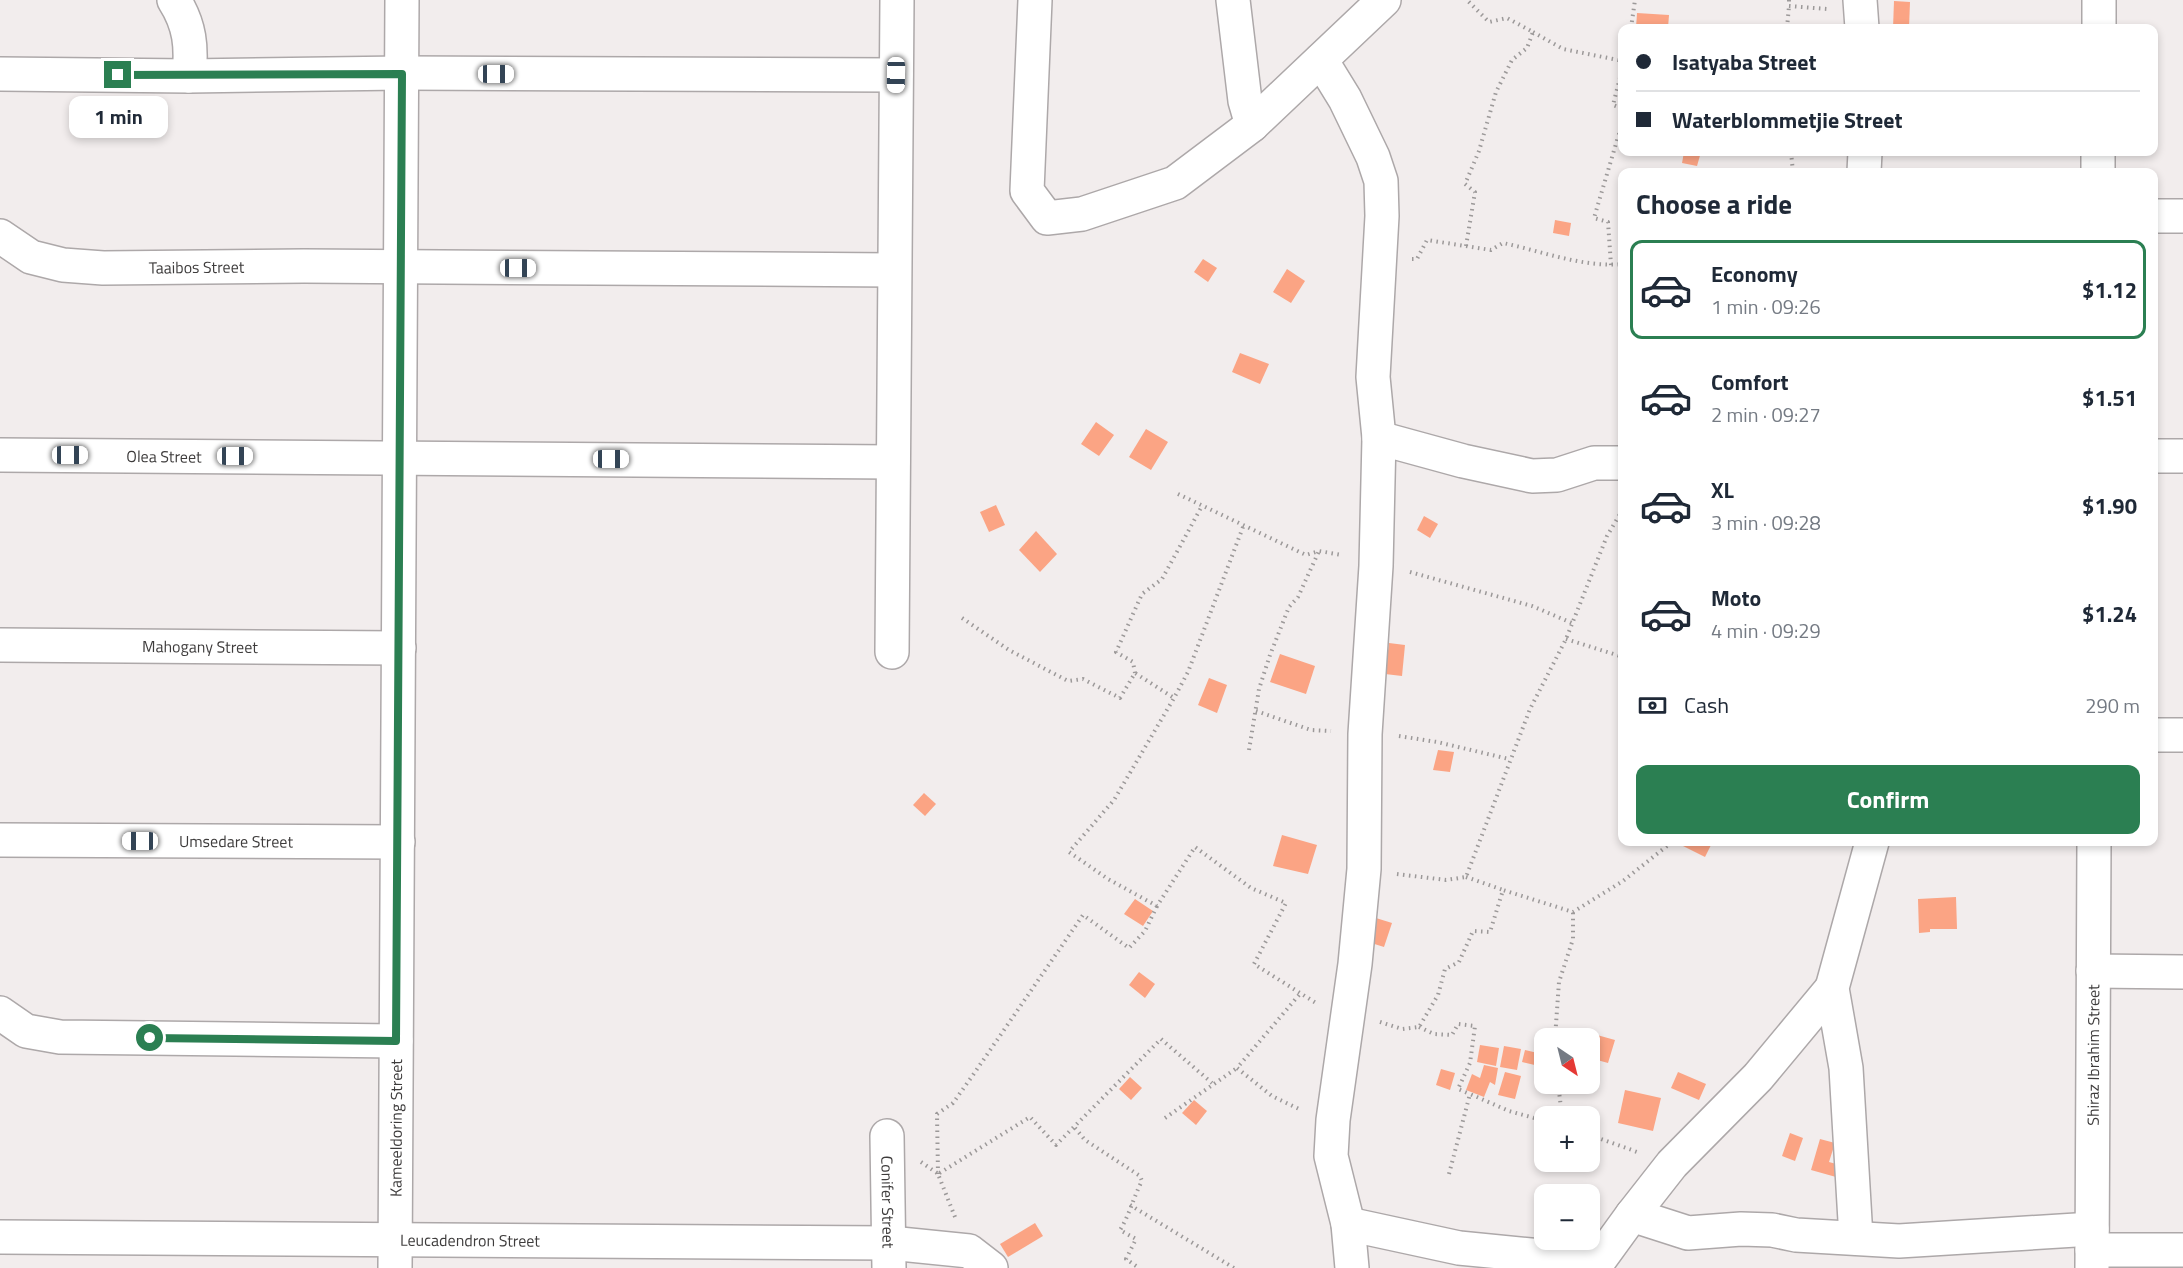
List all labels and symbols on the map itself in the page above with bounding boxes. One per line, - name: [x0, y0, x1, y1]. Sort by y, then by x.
- car: [887, 57, 905, 93]
- route end: [104, 61, 131, 88]
- car: [478, 65, 514, 83]
- callout: 1 min: [68, 96, 168, 138]
- street label: Taaibos Street: [148, 255, 245, 280]
- car: [500, 259, 536, 277]
- street label: Olea Street: [126, 444, 202, 469]
- car: [52, 446, 88, 464]
- car: [217, 447, 253, 465]
- car: [593, 450, 629, 468]
- street label: Mahogany Street: [142, 634, 258, 659]
- street label: Umsedare Street: [179, 829, 293, 853]
- car: [122, 832, 158, 850]
- street label: Shiraz Ibrahim Street: [2081, 984, 2105, 1126]
- route start: [136, 1024, 163, 1051]
- north arrow: [1534, 1028, 1600, 1094]
- street label: Kameeldoring Street: [383, 1059, 408, 1197]
- street label: Conifer Street: [875, 1155, 901, 1249]
- street label: Leucadendron Street: [400, 1228, 540, 1253]

